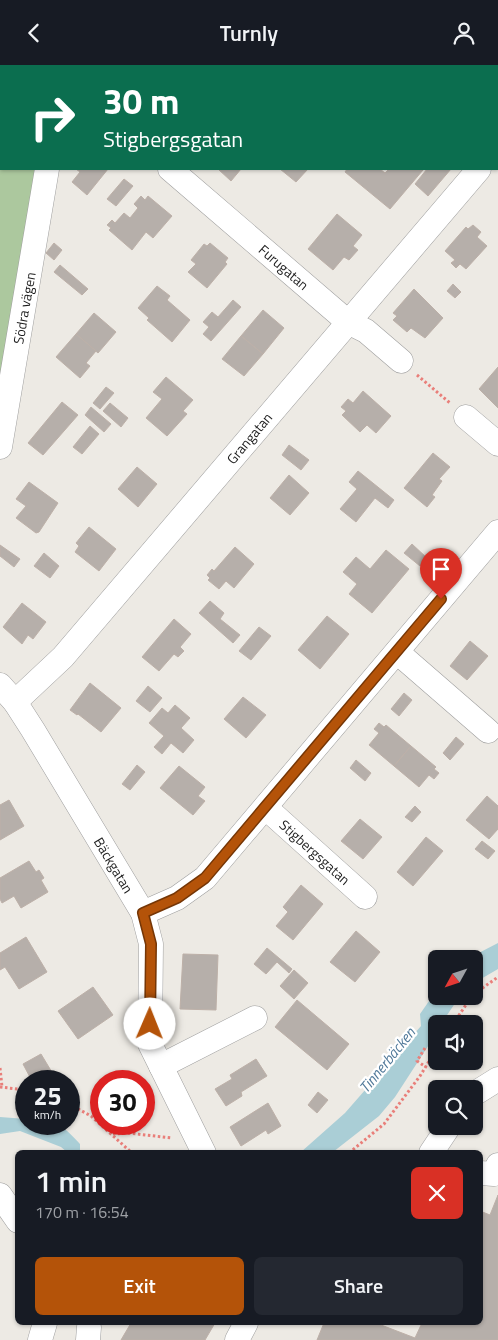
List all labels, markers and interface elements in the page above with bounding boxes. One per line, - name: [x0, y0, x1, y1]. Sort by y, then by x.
- text: Turnly: [220, 16, 278, 50]
- icon: back: [20, 19, 48, 47]
- icon: person: [450, 19, 478, 47]
- text: 30 m: [103, 74, 179, 128]
- icon: right: [20, 85, 85, 150]
- text: Stigbergsgatan: [103, 122, 243, 156]
- street label: Furugatan: [254, 239, 314, 295]
- street label: Södra vägen: [7, 270, 41, 346]
- street label: Grangatan: [221, 408, 277, 468]
- pin: [420, 548, 462, 599]
- icon: arrive: [427, 555, 455, 583]
- street label: Stigbergsgatan: [275, 814, 355, 890]
- street label: Bäckgatan: [89, 833, 139, 897]
- north arrow: [428, 950, 482, 1005]
- map controls: [428, 950, 483, 1135]
- position arrow: [123, 997, 175, 1049]
- button: sound: [428, 1015, 483, 1070]
- water label: Tinnerbäcken: [353, 1022, 421, 1098]
- speed limit sign: 30: [90, 1070, 155, 1135]
- text: 25: [33, 1077, 62, 1115]
- button: search: [428, 1080, 483, 1135]
- text: km/h: [34, 1105, 61, 1124]
- text: 1 min: [35, 1158, 107, 1204]
- button: close: [411, 1167, 463, 1219]
- text: 170 m · 16:54: [35, 1200, 129, 1224]
- button: Exit: [35, 1257, 244, 1315]
- button: Share: [254, 1257, 463, 1315]

